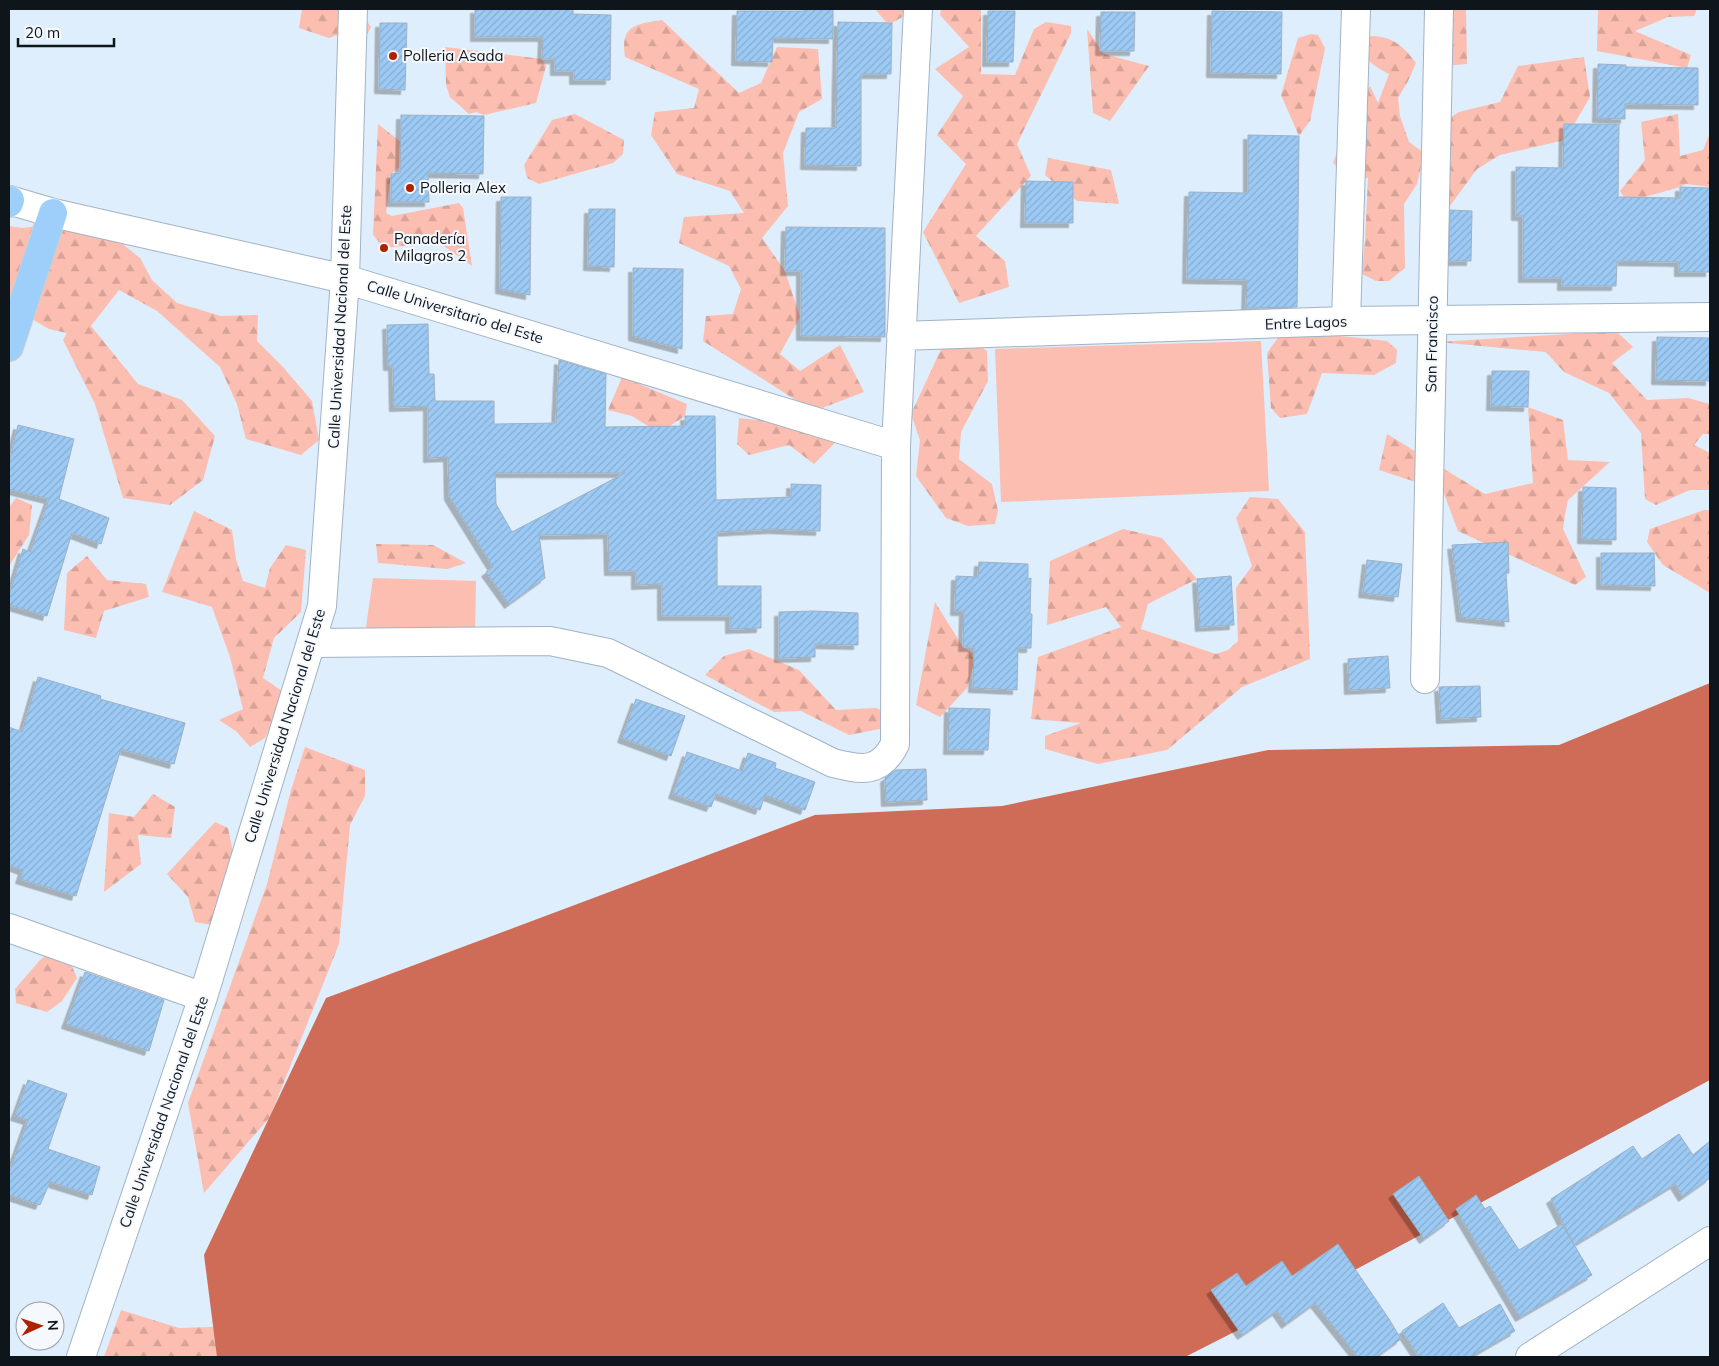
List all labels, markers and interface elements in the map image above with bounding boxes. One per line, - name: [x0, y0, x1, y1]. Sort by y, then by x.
- scale bar: [18, 15, 114, 47]
- text: 20 m: [25, 23, 60, 42]
- place label: Polleria Asada: [403, 46, 504, 65]
- marker: Polleria Asada: [387, 50, 399, 62]
- place label: Polleria Alex: [420, 178, 506, 197]
- marker: Polleria Alex: [404, 182, 416, 194]
- street label: Calle Universidad Nacional del Este: [324, 205, 355, 449]
- place label: Panadería Milagros 2: [394, 229, 466, 265]
- marker: Panadería Milagros 2: [378, 242, 390, 254]
- street label: Calle Universitario del Este: [365, 276, 546, 347]
- street label: San Francisco: [1421, 295, 1442, 393]
- street label: Entre Lagos: [1264, 312, 1348, 333]
- street label: Calle Universidad Nacional del Este: [240, 606, 329, 845]
- street label: Calle Universidad Nacional del Este: [115, 993, 212, 1230]
- north arrow: [15, 1301, 65, 1351]
- text: N: [44, 1320, 62, 1331]

